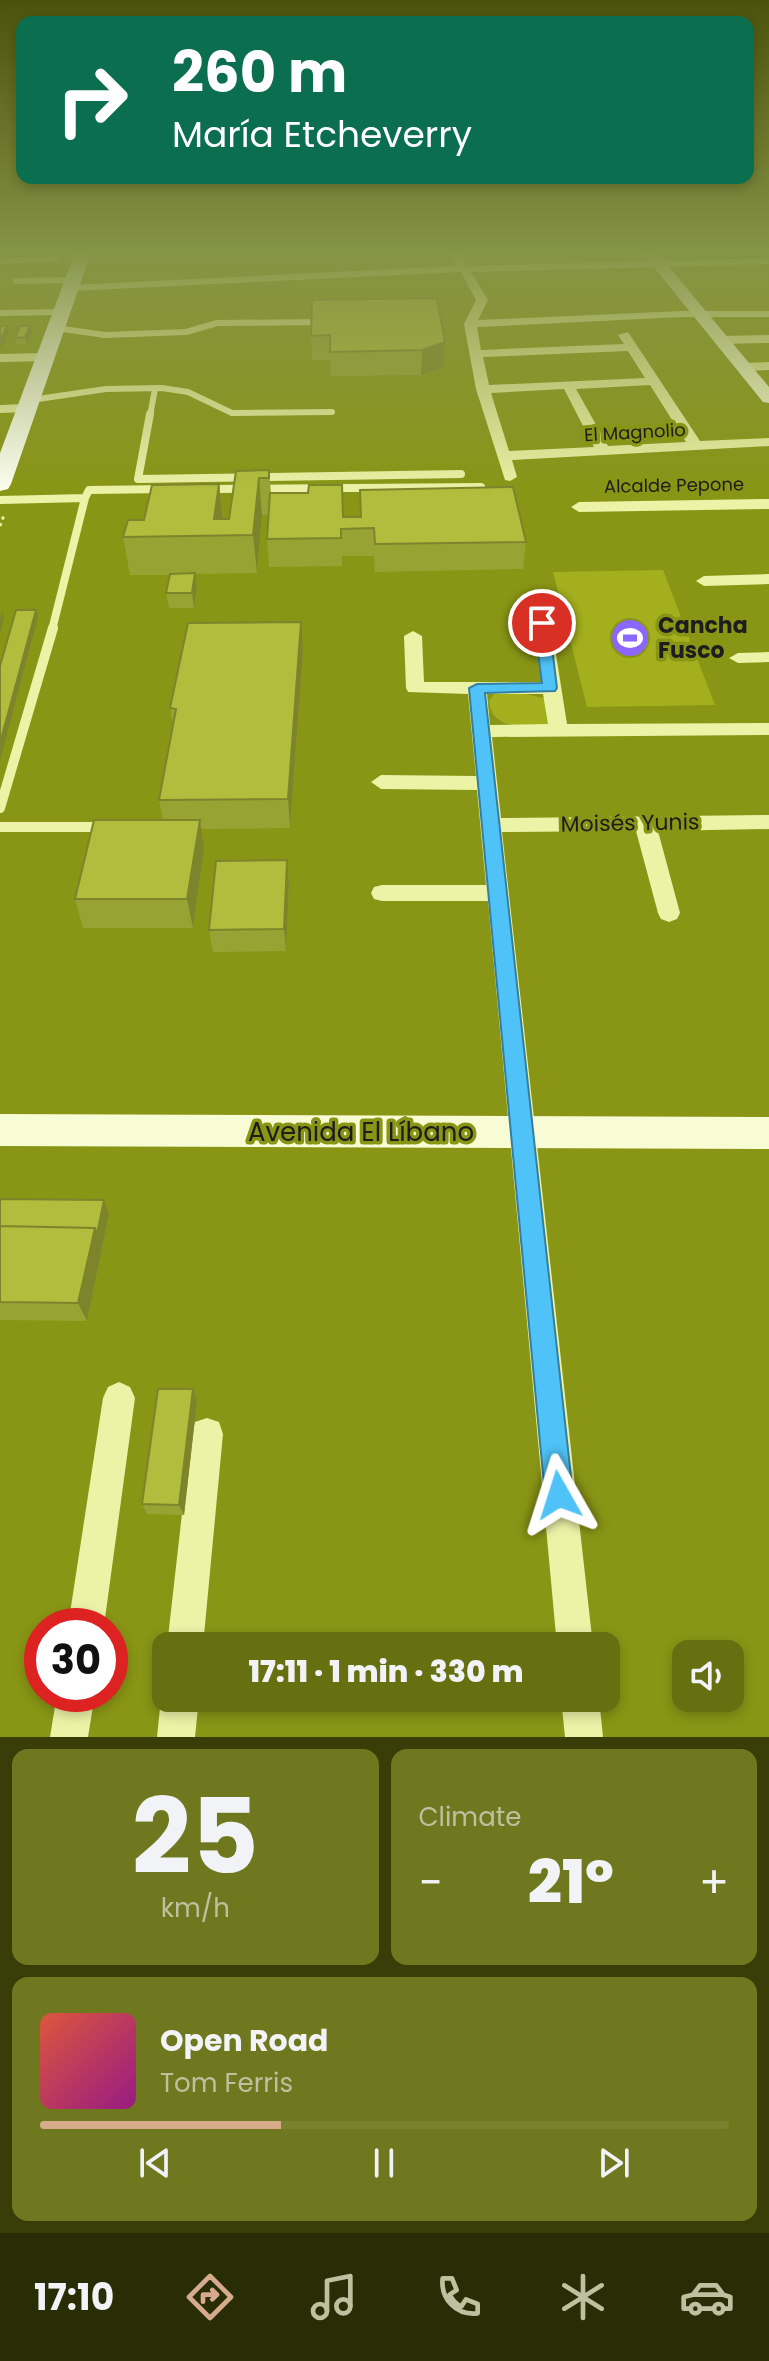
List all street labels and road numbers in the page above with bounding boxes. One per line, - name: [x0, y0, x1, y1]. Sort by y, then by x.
- street label: El Magnolio: [584, 417, 686, 447]
- street label: Alcalde Pepone: [604, 471, 744, 499]
- street label: Moisés Yunis: [560, 806, 700, 840]
- street label: Avenida El Líbano: [248, 1114, 474, 1150]

